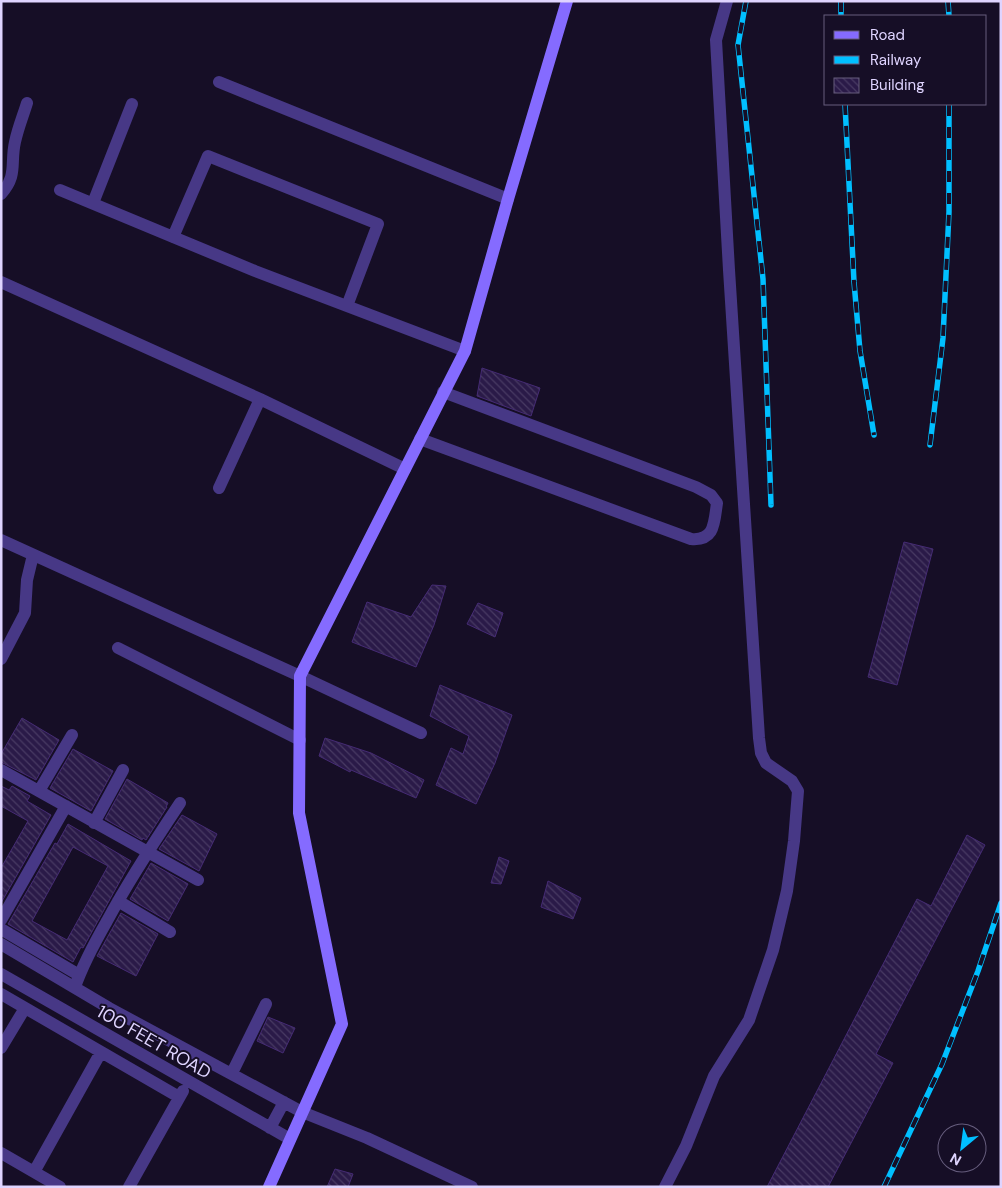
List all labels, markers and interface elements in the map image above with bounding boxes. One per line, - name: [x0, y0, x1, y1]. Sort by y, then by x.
- legend: [824, 15, 987, 105]
- text: Road: [870, 25, 905, 45]
- text: Railway: [870, 50, 922, 70]
- text: Building: [870, 75, 925, 95]
- street label: 100 FEET ROAD: [93, 1000, 215, 1084]
- north arrow: [937, 1123, 987, 1173]
- text: N: [947, 1149, 965, 1170]

